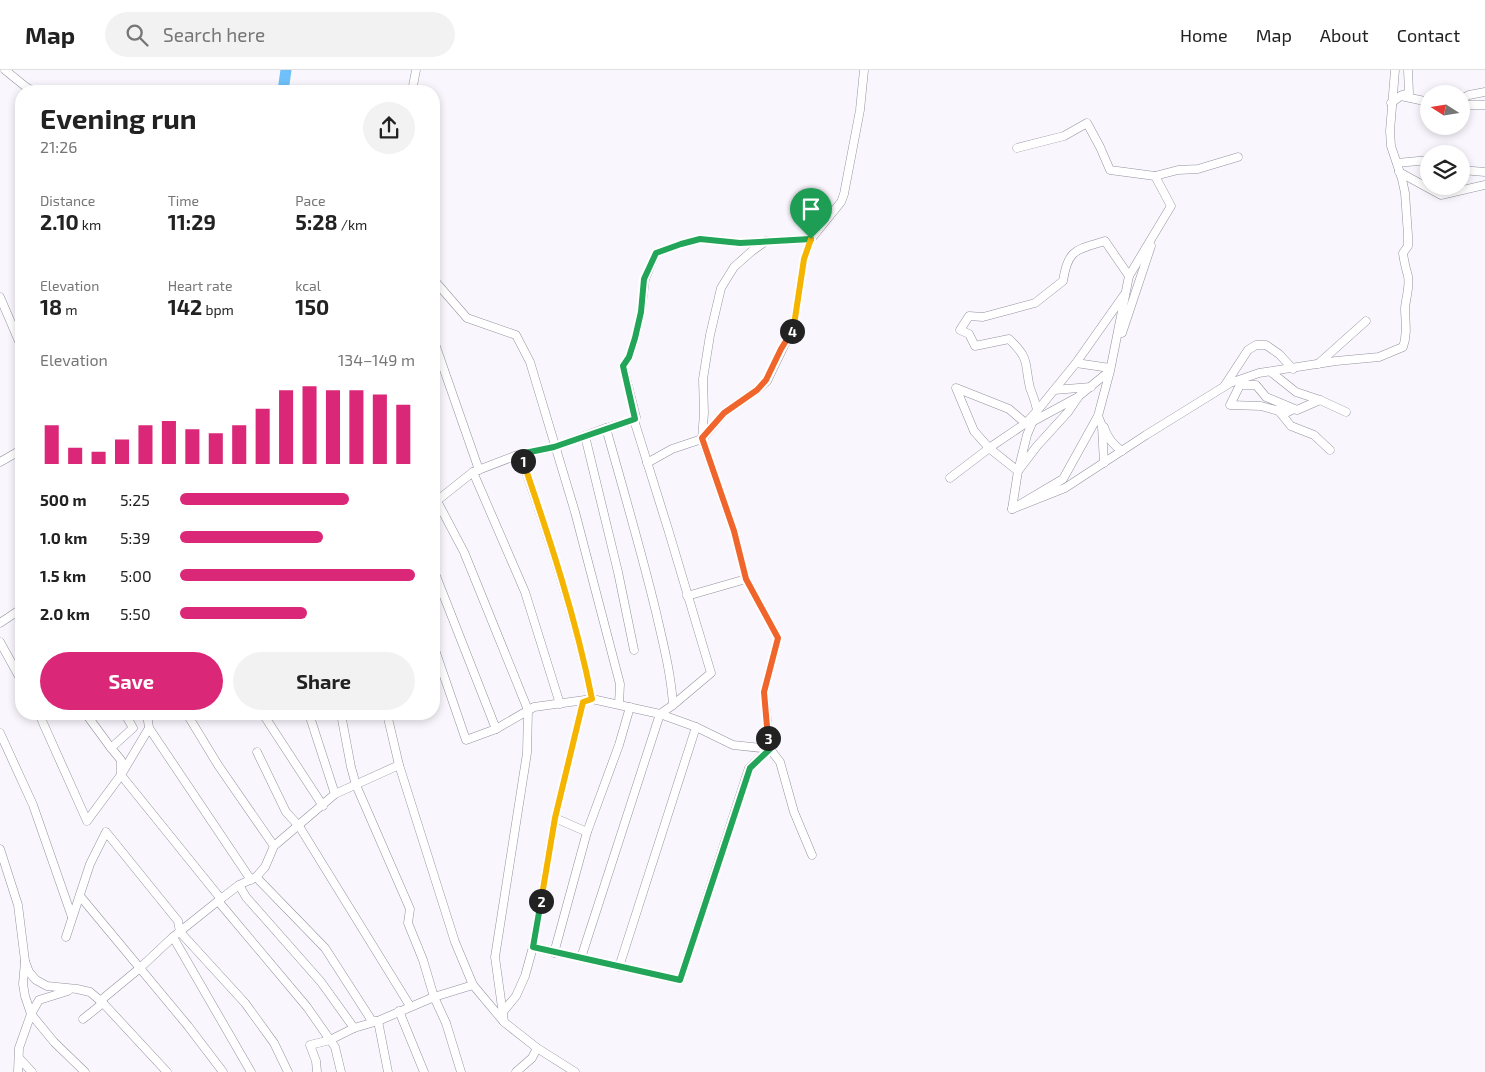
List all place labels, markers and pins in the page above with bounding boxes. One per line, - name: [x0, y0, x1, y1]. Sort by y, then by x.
- pin: [790, 188, 832, 239]
- pin: 4: [780, 318, 804, 344]
- pin: 1: [510, 448, 536, 474]
- pin: 3: [756, 726, 780, 750]
- pin: 2: [528, 888, 554, 914]

